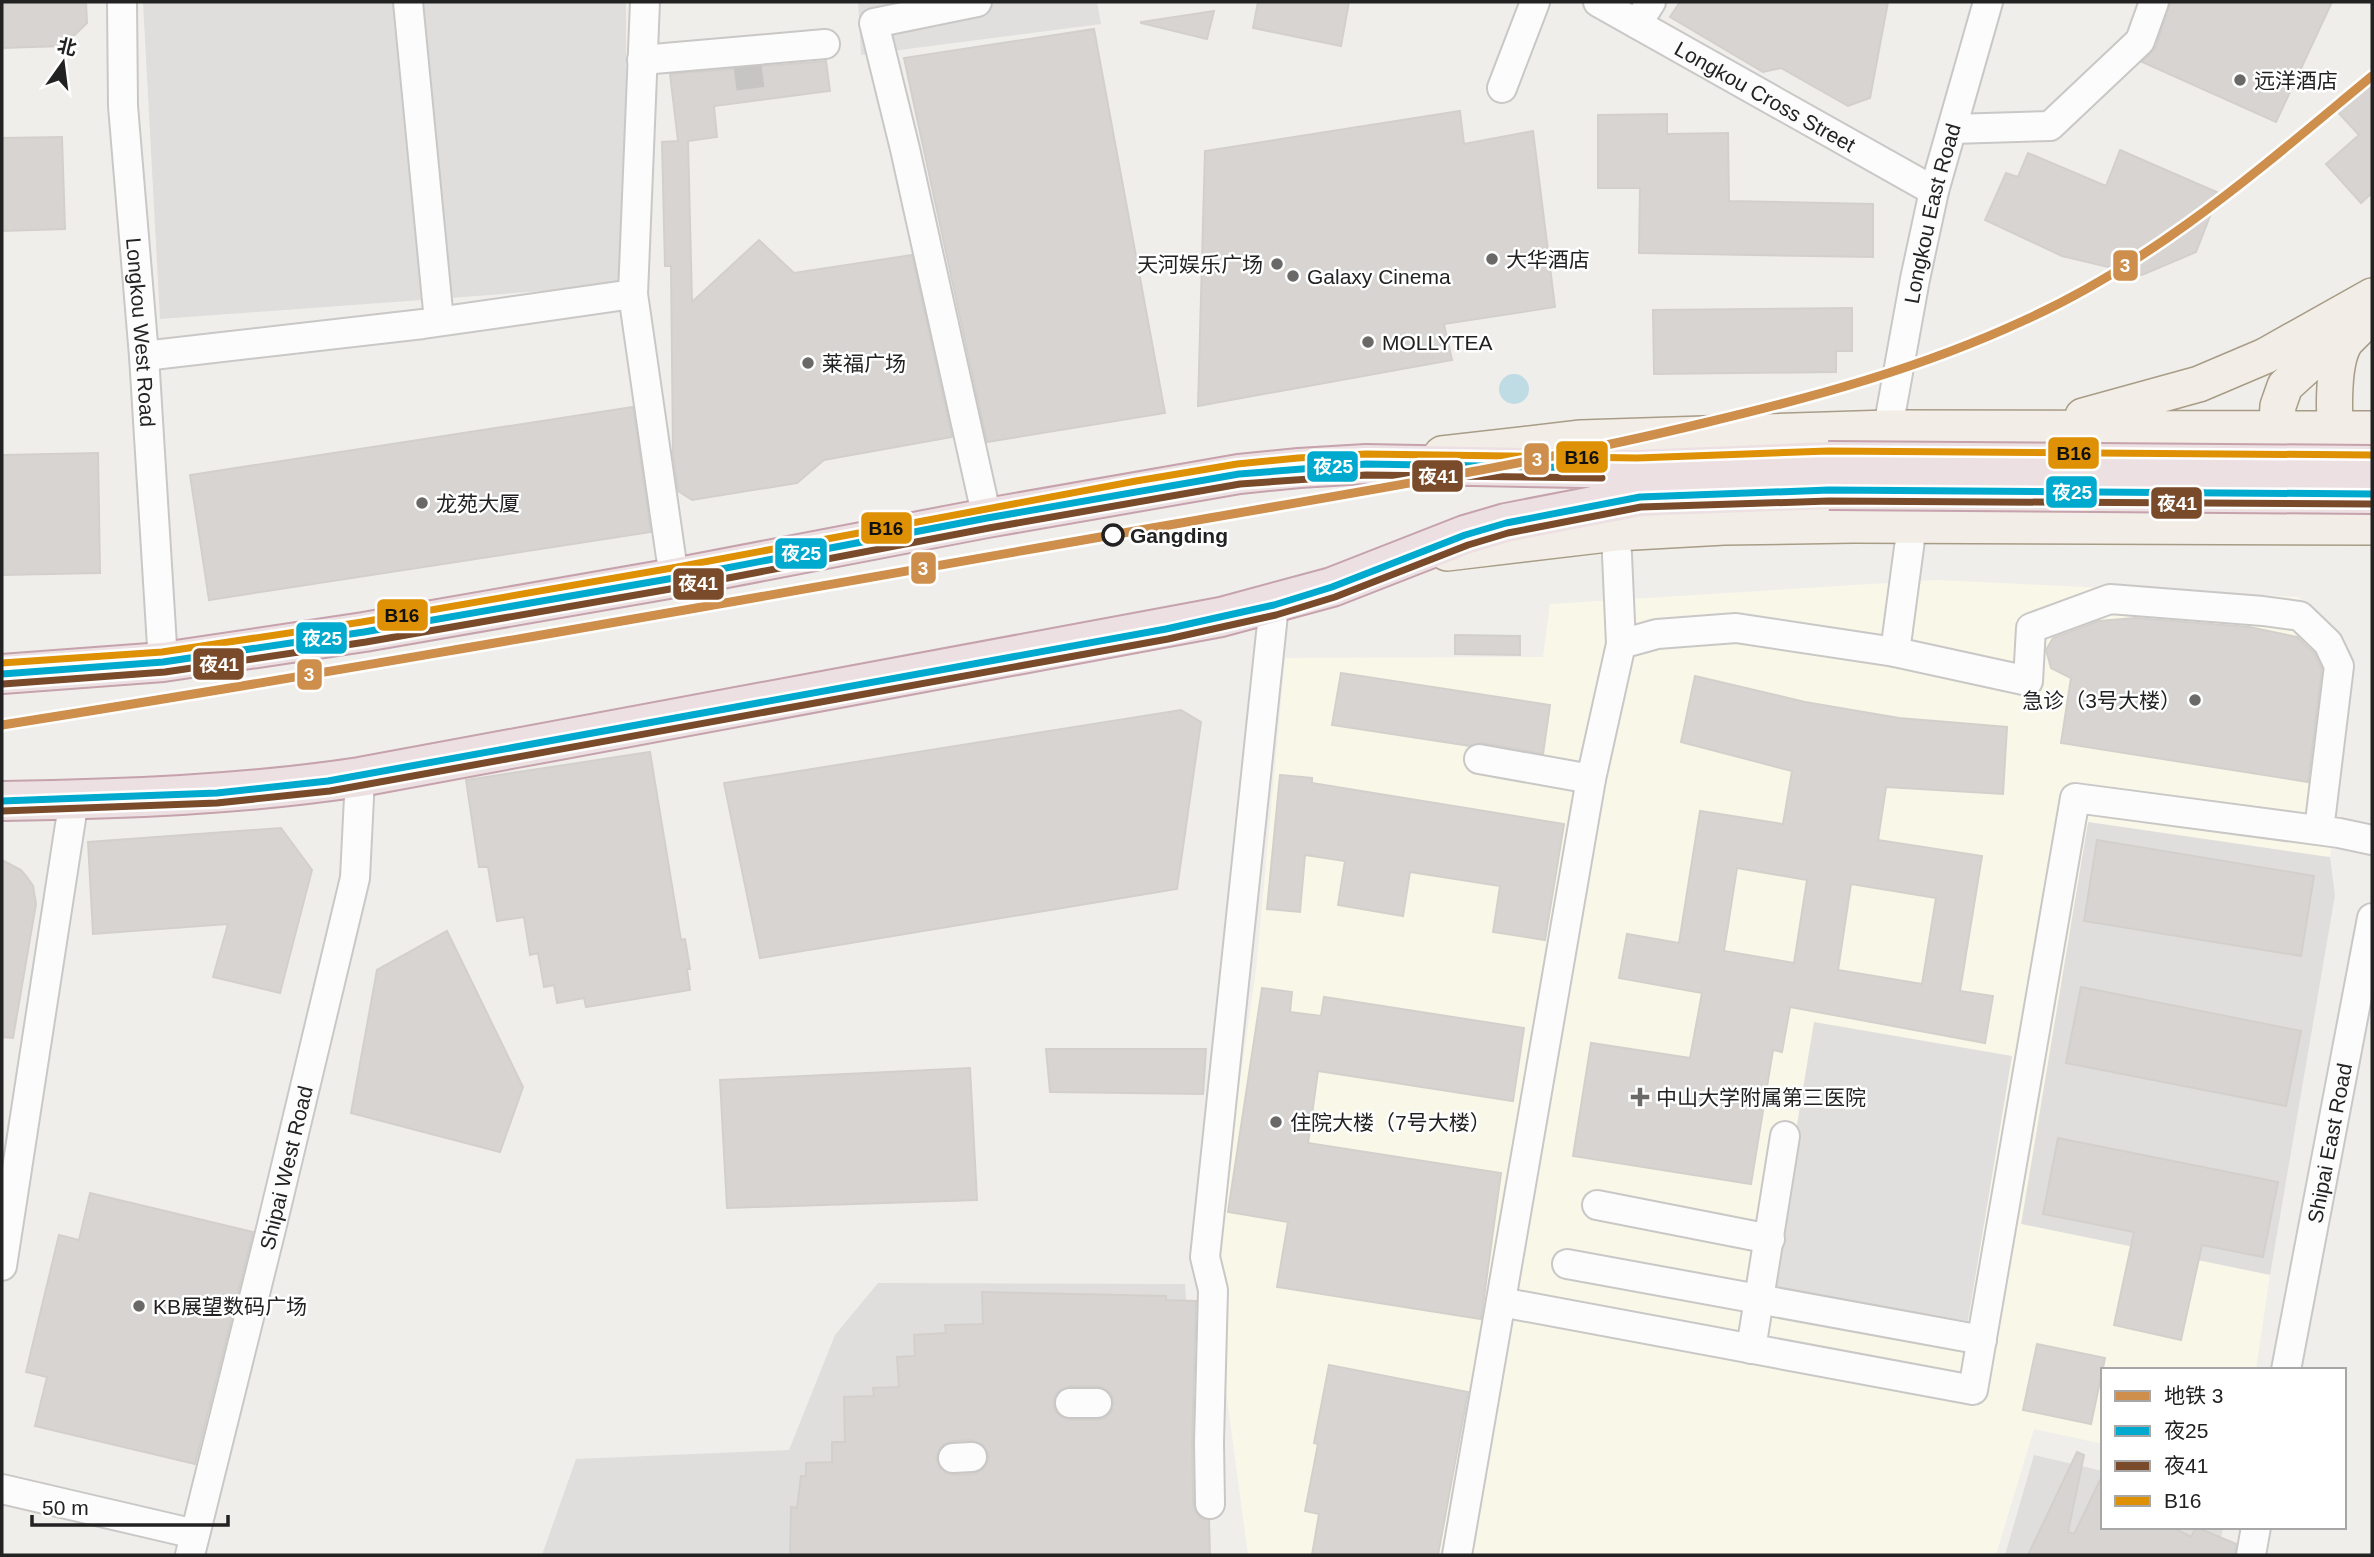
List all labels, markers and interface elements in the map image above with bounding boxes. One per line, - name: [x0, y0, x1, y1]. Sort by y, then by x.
- north arrow: [28, 28, 98, 98]
- text: 北: [55, 35, 79, 59]
- street label: Longkou Cross Street: [1671, 36, 1860, 156]
- place label: 远洋酒店: [2254, 69, 2338, 92]
- marker: 远洋酒店: [2232, 72, 2248, 88]
- street label: Longkou East Road: [1899, 121, 1964, 305]
- street label: Longkou West Road: [123, 237, 160, 428]
- place label: 大华酒店: [1506, 248, 1590, 271]
- line badge: 3: [2112, 249, 2139, 282]
- marker: 大华酒店: [1484, 251, 1500, 267]
- place label: 天河娱乐广场: [1137, 253, 1263, 276]
- text: 3: [2120, 255, 2130, 276]
- marker: 天河娱乐广场: [1269, 256, 1285, 272]
- place label: Galaxy Cinema: [1307, 265, 1451, 288]
- marker: Galaxy Cinema: [1285, 268, 1301, 284]
- place label: MOLLYTEA: [1382, 331, 1492, 354]
- marker: MOLLYTEA: [1360, 334, 1376, 350]
- place label: 莱福广场: [822, 352, 906, 375]
- marker: 莱福广场: [800, 355, 816, 371]
- line badge: B16: [2047, 436, 2100, 470]
- line badge: B16: [1555, 440, 1609, 474]
- line badge: 3: [1523, 442, 1550, 476]
- text: B16: [2057, 443, 2091, 464]
- text: B16: [1565, 447, 1599, 468]
- text: 3: [1532, 449, 1542, 470]
- line badge: 夜25: [1306, 450, 1359, 483]
- text: 夜25: [1313, 456, 1353, 477]
- line badge: 夜41: [1411, 459, 1464, 493]
- text: 夜41: [1418, 466, 1458, 487]
- line badge: 夜25: [2045, 475, 2098, 509]
- text: 夜25: [2052, 482, 2092, 503]
- line badge: 夜41: [2150, 486, 2203, 520]
- place label: 龙苑大厦: [436, 492, 520, 515]
- text: 夜41: [2157, 493, 2197, 514]
- marker: 龙苑大厦: [414, 495, 430, 511]
- line badge: B16: [860, 511, 913, 545]
- text: B16: [869, 518, 903, 539]
- marker: Gangding: [1102, 524, 1124, 546]
- place label: Gangding: [1130, 524, 1228, 547]
- line badge: 夜25: [774, 537, 828, 570]
- text: 夜25: [781, 543, 821, 564]
- line badge: 3: [910, 551, 937, 585]
- text: 3: [918, 558, 928, 579]
- line badge: 夜41: [672, 567, 725, 601]
- text: 夜41: [678, 573, 718, 594]
- line badge: B16: [376, 598, 429, 632]
- text: B16: [385, 605, 419, 626]
- line badge: 夜25: [295, 621, 348, 655]
- text: 夜25: [302, 628, 342, 649]
- line badge: 夜41: [192, 647, 245, 681]
- text: 夜41: [199, 654, 239, 675]
- line badge: 3: [296, 658, 323, 691]
- text: 3: [304, 664, 314, 685]
- place label: 急诊（3号大楼）: [2022, 689, 2181, 712]
- marker: 急诊（3号大楼）: [2187, 692, 2203, 708]
- street label: Shipai East Road: [2303, 1061, 2356, 1225]
- street label: Shipai West Road: [255, 1083, 316, 1252]
- place label: 中山大学附属第三医院: [1656, 1086, 1866, 1109]
- marker: 中山大学附属第三医院: [1630, 1087, 1650, 1107]
- place label: 住院大楼（7号大楼）: [1290, 1111, 1491, 1134]
- marker: 住院大楼（7号大楼）: [1268, 1114, 1284, 1130]
- place label: KB展望数码广场: [153, 1295, 307, 1318]
- marker: KB展望数码广场: [131, 1298, 147, 1314]
- legend: [2101, 1368, 2346, 1529]
- text: 地铁 3: [2164, 1384, 2224, 1407]
- text: 夜25: [2164, 1419, 2208, 1442]
- text: 夜41: [2164, 1454, 2208, 1477]
- scale bar: [32, 1484, 228, 1528]
- text: B16: [2164, 1489, 2201, 1512]
- text: 50 m: [42, 1496, 89, 1519]

